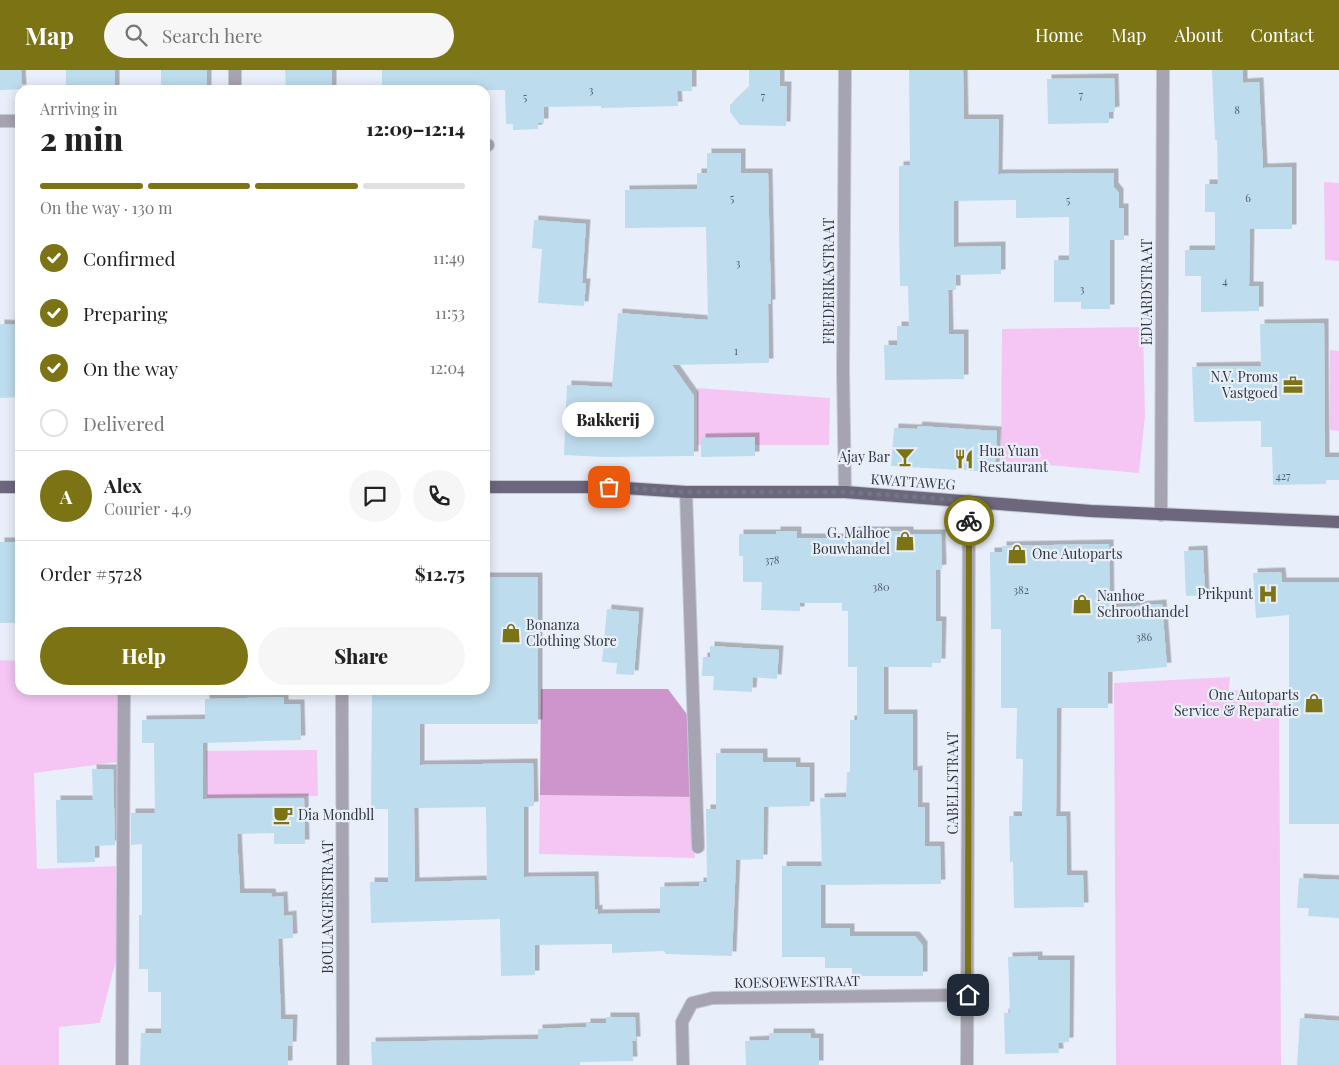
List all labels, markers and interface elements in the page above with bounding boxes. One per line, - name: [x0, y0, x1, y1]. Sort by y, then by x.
- search box: [104, 13, 454, 58]
- text: Map: [25, 19, 74, 51]
- icon: search: [122, 21, 150, 49]
- text: Search here: [162, 22, 262, 48]
- text: Home: [1035, 23, 1083, 47]
- text: Map: [1111, 23, 1146, 47]
- text: About: [1174, 23, 1223, 47]
- text: Contact: [1251, 23, 1314, 47]
- house number: 3: [589, 82, 594, 97]
- house number: 7: [1079, 87, 1084, 102]
- house number: 7: [761, 88, 766, 103]
- house number: 5: [523, 89, 528, 104]
- text: Arriving in: [40, 98, 118, 119]
- house number: 8: [1234, 102, 1240, 117]
- text: 12:09–12:14: [366, 115, 465, 141]
- text: 2 min: [40, 116, 123, 159]
- house number: 5: [730, 190, 735, 205]
- house number: 6: [1245, 190, 1251, 205]
- house number: 5: [1066, 192, 1071, 207]
- text: On the way · 130 m: [40, 197, 173, 218]
- street label: FREDERIKASTRAAT: [819, 217, 838, 344]
- street label: EDUARDSTRAAT: [1137, 238, 1156, 345]
- icon: check: [40, 244, 68, 272]
- text: Confirmed: [83, 245, 176, 271]
- text: 11:49: [433, 247, 465, 268]
- house number: 3: [736, 255, 741, 270]
- house number: 4: [1222, 273, 1228, 288]
- house number: 3: [1080, 281, 1085, 296]
- icon: check: [40, 299, 68, 327]
- text: Preparing: [83, 300, 168, 326]
- text: 11:53: [435, 302, 465, 323]
- house number: 1: [734, 343, 738, 358]
- icon: check: [40, 354, 68, 382]
- text: On the way: [83, 355, 178, 381]
- text: 12:04: [430, 357, 465, 378]
- place label: N.V. Proms Vastgoed: [1211, 367, 1278, 402]
- office icon: N.V. Proms Vastgoed: [1282, 374, 1304, 396]
- callout: Bakkerij: [563, 402, 655, 437]
- text: Bakkerij: [576, 409, 640, 430]
- text: Delivered: [83, 410, 165, 436]
- place label: Hua Yuan Restaurant: [979, 441, 1049, 476]
- bar icon: Ajay Bar: [894, 446, 916, 468]
- place label: Ajay Bar: [837, 447, 891, 466]
- restaurant icon: Hua Yuan Restaurant: [953, 448, 975, 470]
- pin: [588, 466, 630, 508]
- house number: 427: [1275, 468, 1291, 483]
- street label: KWATTAWEG: [870, 469, 956, 494]
- button: chat: [349, 470, 401, 522]
- button: phone: [413, 470, 465, 522]
- text: Alex: [104, 472, 142, 498]
- icon: bag: [595, 473, 623, 501]
- text: A: [60, 483, 72, 509]
- courier: [944, 496, 994, 546]
- text: Courier · 4.9: [104, 498, 192, 519]
- icon: bike: [955, 507, 983, 535]
- place label: G. Malhoe Bouwhandel: [812, 523, 890, 558]
- shop icon: G. Malhoe Bouwhandel: [894, 530, 916, 552]
- shop icon: One Autoparts: [1006, 543, 1028, 565]
- place label: One Autoparts: [1032, 544, 1123, 563]
- house number: 378: [764, 552, 780, 567]
- text: Order #5728: [40, 560, 142, 586]
- text: $12.75: [415, 560, 465, 586]
- house number: 380: [872, 579, 890, 594]
- house number: 382: [1013, 582, 1029, 597]
- hospital icon: Prikpunt: [1257, 583, 1279, 605]
- place label: Prikpunt: [1197, 584, 1254, 603]
- place label: Nanhoe Schroothandel: [1097, 586, 1189, 621]
- shop icon: Nanhoe Schroothandel: [1071, 593, 1093, 615]
- place label: Bonanza Clothing Store: [526, 615, 617, 650]
- shop icon: Bonanza Clothing Store: [500, 622, 522, 644]
- button: Help: [40, 627, 248, 685]
- button: Share: [258, 627, 465, 685]
- house number: 386: [1136, 629, 1152, 644]
- place label: One Autoparts Service & Reparatie: [1174, 685, 1299, 720]
- shop icon: One Autoparts Service & Reparatie: [1303, 692, 1325, 714]
- street label: CABELLSTRAAT: [943, 731, 962, 834]
- cafe icon: Dia Mondbll: [272, 804, 294, 826]
- place label: Dia Mondbll: [298, 805, 374, 824]
- street label: BOULANGERSTRAAT: [318, 840, 337, 974]
- street label: KOESOEWESTRAAT: [734, 971, 860, 992]
- pin: [947, 974, 989, 1016]
- icon: home: [954, 981, 982, 1009]

